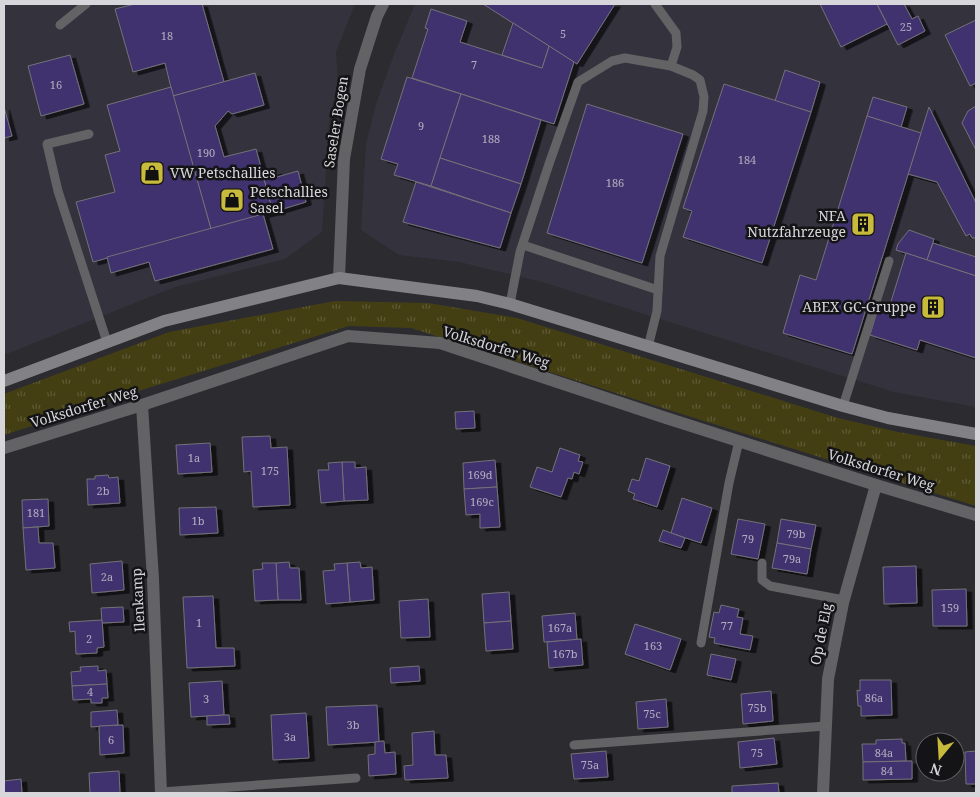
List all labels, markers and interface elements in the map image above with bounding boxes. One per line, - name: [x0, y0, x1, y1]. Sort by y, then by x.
- house number: 25: [900, 19, 912, 34]
- house number: 5: [560, 26, 566, 41]
- house number: 18: [161, 28, 173, 43]
- house number: 7: [471, 57, 477, 72]
- street label: Saseler Bogen: [319, 75, 352, 169]
- house number: 16: [50, 77, 62, 92]
- house number: 9: [418, 118, 424, 133]
- house number: 188: [482, 131, 500, 146]
- house number: 190: [197, 145, 215, 160]
- house number: 184: [738, 152, 756, 167]
- shop icon: VW Petschallies: [139, 160, 165, 186]
- place label: VW Petschallies: [170, 163, 276, 182]
- house number: 186: [606, 175, 624, 190]
- place label: Petschallies Sasel: [250, 182, 328, 217]
- shop icon: Petschallies Sasel: [219, 187, 245, 213]
- place label: NFA Nutzfahrzeuge: [747, 206, 846, 241]
- building icon: NFA Nutzfahrzeuge: [850, 211, 876, 237]
- building icon: ABEX GC-Gruppe: [920, 294, 946, 320]
- place label: ABEX GC-Gruppe: [802, 297, 916, 316]
- street label: Volksdorfer Weg: [441, 321, 552, 372]
- street label: Volksdorfer Weg: [28, 381, 140, 432]
- street label: Volksdorfer Weg: [826, 444, 937, 495]
- house number: 1a: [188, 450, 200, 465]
- house number: 175: [261, 463, 279, 478]
- house number: 169d: [467, 467, 493, 482]
- house number: 2b: [97, 483, 110, 498]
- house number: 169c: [470, 494, 494, 509]
- house number: 181: [27, 505, 45, 520]
- house number: 1b: [192, 513, 205, 528]
- house number: 79b: [786, 526, 806, 541]
- house number: 79: [742, 531, 754, 546]
- house number: 79a: [783, 551, 801, 566]
- street label: Ilenkamp: [126, 568, 149, 632]
- house number: 2a: [101, 569, 113, 584]
- house number: 159: [941, 600, 959, 615]
- street label: Op de Elg: [805, 601, 836, 667]
- house number: 1: [196, 615, 202, 630]
- house number: 77: [721, 618, 733, 633]
- house number: 167a: [548, 620, 572, 635]
- house number: 2: [86, 631, 92, 646]
- house number: 163: [644, 638, 662, 653]
- house number: 167b: [552, 646, 578, 661]
- house number: 4: [87, 684, 93, 699]
- house number: 86a: [865, 690, 883, 705]
- house number: 3: [203, 691, 209, 706]
- house number: 75b: [747, 700, 767, 715]
- house number: 75c: [643, 706, 661, 721]
- house number: 3b: [347, 717, 360, 732]
- house number: 3a: [284, 729, 296, 744]
- house number: 6: [108, 732, 114, 747]
- north arrow: [915, 732, 965, 782]
- house number: 75: [751, 745, 763, 760]
- house number: 84a: [875, 745, 893, 760]
- house number: 75a: [581, 757, 599, 772]
- text: N: [928, 759, 944, 781]
- house number: 84: [881, 763, 893, 778]

